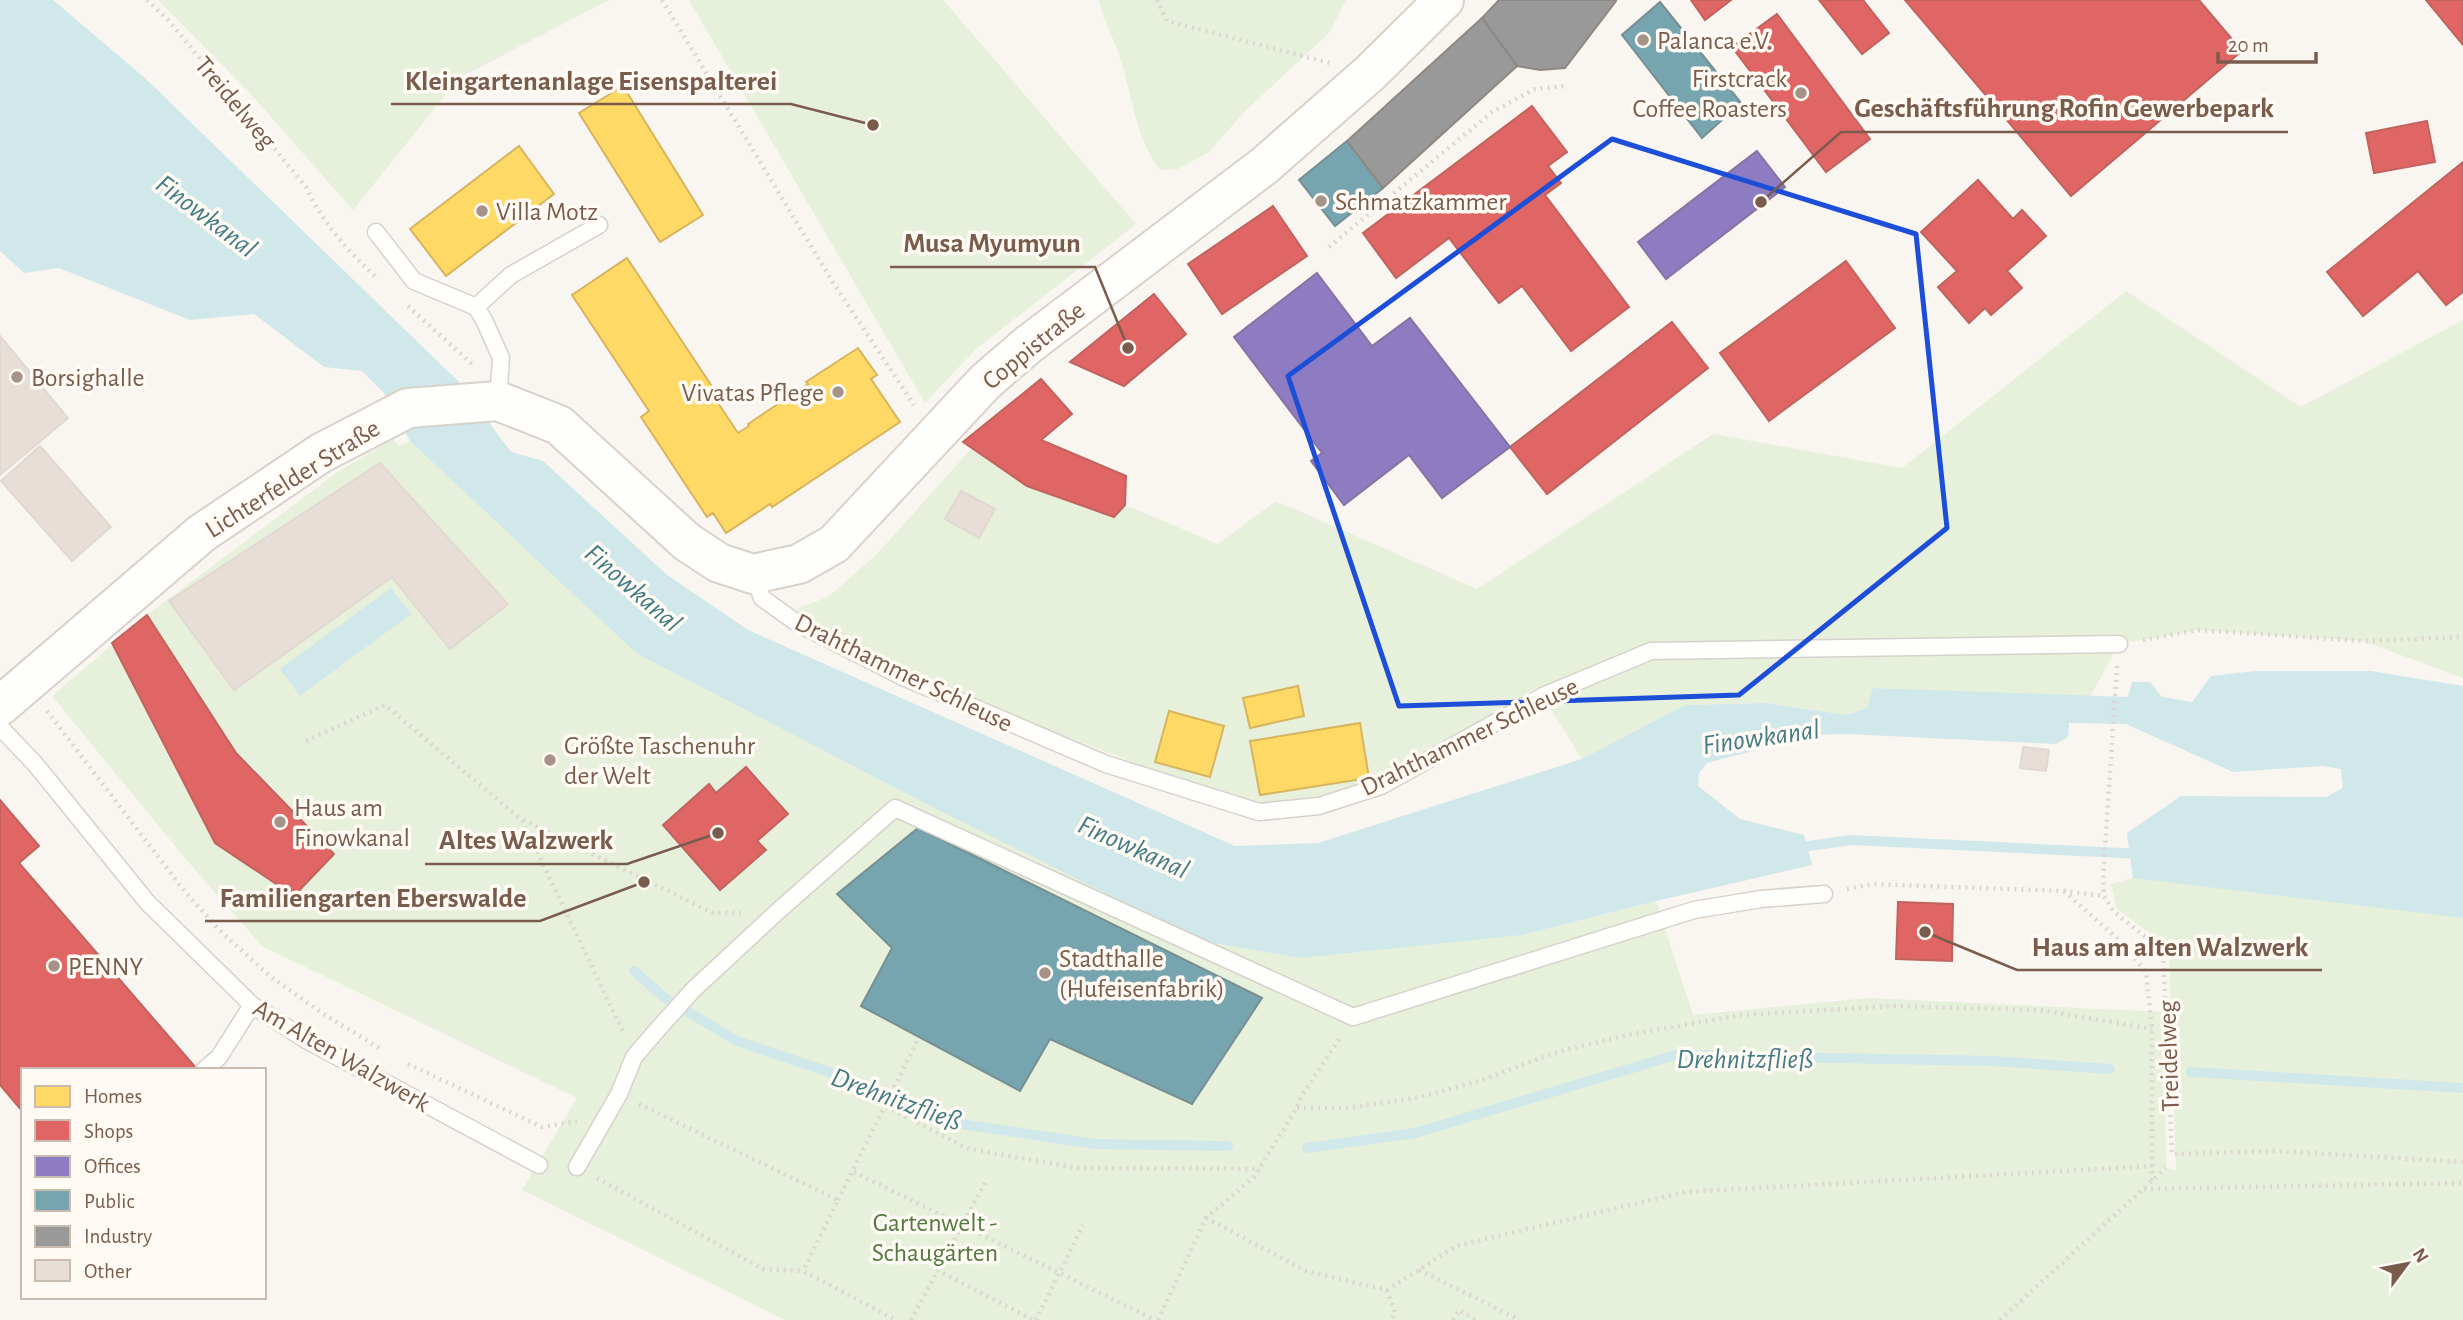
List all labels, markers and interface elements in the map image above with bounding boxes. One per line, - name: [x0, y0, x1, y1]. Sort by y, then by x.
- scale bar: [2218, 21, 2316, 65]
- place label: Palanca e.V.: [1657, 28, 1773, 54]
- marker: Palanca e.V.: [1635, 32, 1651, 48]
- text: 20 m: [2228, 35, 2269, 56]
- street label: Treidelweg: [190, 52, 281, 154]
- callout: Kleingartenanlage Eisenspalterei: [391, 55, 791, 104]
- place label: Firstcrack Coffee Roasters: [1632, 66, 1787, 122]
- text: Kleingartenanlage Eisenspalterei: [405, 68, 777, 96]
- callout: Geschäftsführung Rofin Gewerbepark: [1841, 83, 2288, 132]
- marker: Firstcrack Coffee Roasters: [1793, 85, 1809, 101]
- text: Geschäftsführung Rofin Gewerbepark: [1854, 95, 2274, 123]
- water label: Finowkanal: [150, 170, 262, 263]
- place label: Schmatzkammer: [1335, 189, 1507, 215]
- marker: Schmatzkammer: [1313, 193, 1329, 209]
- place label: Villa Motz: [496, 199, 598, 225]
- marker: Villa Motz: [474, 203, 490, 219]
- callout: Musa Myumyun: [890, 218, 1095, 267]
- text: Musa Myumyun: [903, 230, 1081, 258]
- street label: Coppistraße: [978, 297, 1090, 395]
- place label: Borsighalle: [31, 365, 145, 391]
- marker: Borsighalle: [9, 369, 25, 385]
- place label: Vivatas Pflege: [682, 380, 824, 406]
- marker: Vivatas Pflege: [830, 384, 846, 400]
- street label: Lichterfelder Straße: [201, 415, 384, 543]
- water label: Finowkanal: [579, 539, 687, 638]
- street label: Drahthammer Schleuse: [791, 609, 1016, 737]
- street label: Drahthammer Schleuse: [1357, 673, 1582, 801]
- water label: Finowkanal: [1701, 716, 1822, 760]
- place label: Größte Taschenuhr der Welt: [564, 733, 756, 789]
- marker: Größte Taschenuhr der Welt: [542, 752, 558, 768]
- place label: Haus am Finowkanal: [294, 795, 410, 851]
- water label: Finowkanal: [1073, 811, 1193, 885]
- marker: Haus am Finowkanal: [272, 814, 288, 830]
- callout: Altes Walzwerk: [425, 815, 627, 864]
- text: Altes Walzwerk: [439, 827, 613, 855]
- callout: Familiengarten Eberswalde: [205, 872, 540, 921]
- text: Familiengarten Eberswalde: [219, 885, 527, 913]
- callout: Haus am alten Walzwerk: [2017, 921, 2322, 970]
- text: Haus am alten Walzwerk: [2032, 934, 2309, 962]
- place label: Stadthalle (Hufeisenfabrik): [1059, 946, 1225, 1002]
- place label: PENNY: [68, 954, 144, 980]
- marker: PENNY: [46, 958, 62, 974]
- marker: Stadthalle (Hufeisenfabrik): [1037, 965, 1053, 981]
- street label: Am Alten Walzwerk: [249, 995, 434, 1117]
- street label: Treidelweg: [2154, 1000, 2184, 1112]
- water label: Drehnitzfließ: [1677, 1046, 1813, 1074]
- water label: Drehnitzfließ: [827, 1063, 965, 1136]
- legend: [21, 1068, 266, 1299]
- text: Homes: [84, 1086, 142, 1107]
- text: Shops: [84, 1121, 133, 1142]
- text: Offices: [84, 1156, 141, 1177]
- text: Public: [84, 1191, 134, 1212]
- park label: Gartenwelt - Schaugärten: [872, 1210, 998, 1266]
- text: Industry: [84, 1226, 152, 1247]
- north arrow: [2372, 1229, 2442, 1299]
- text: N: [2409, 1245, 2432, 1266]
- text: Other: [84, 1261, 132, 1282]

